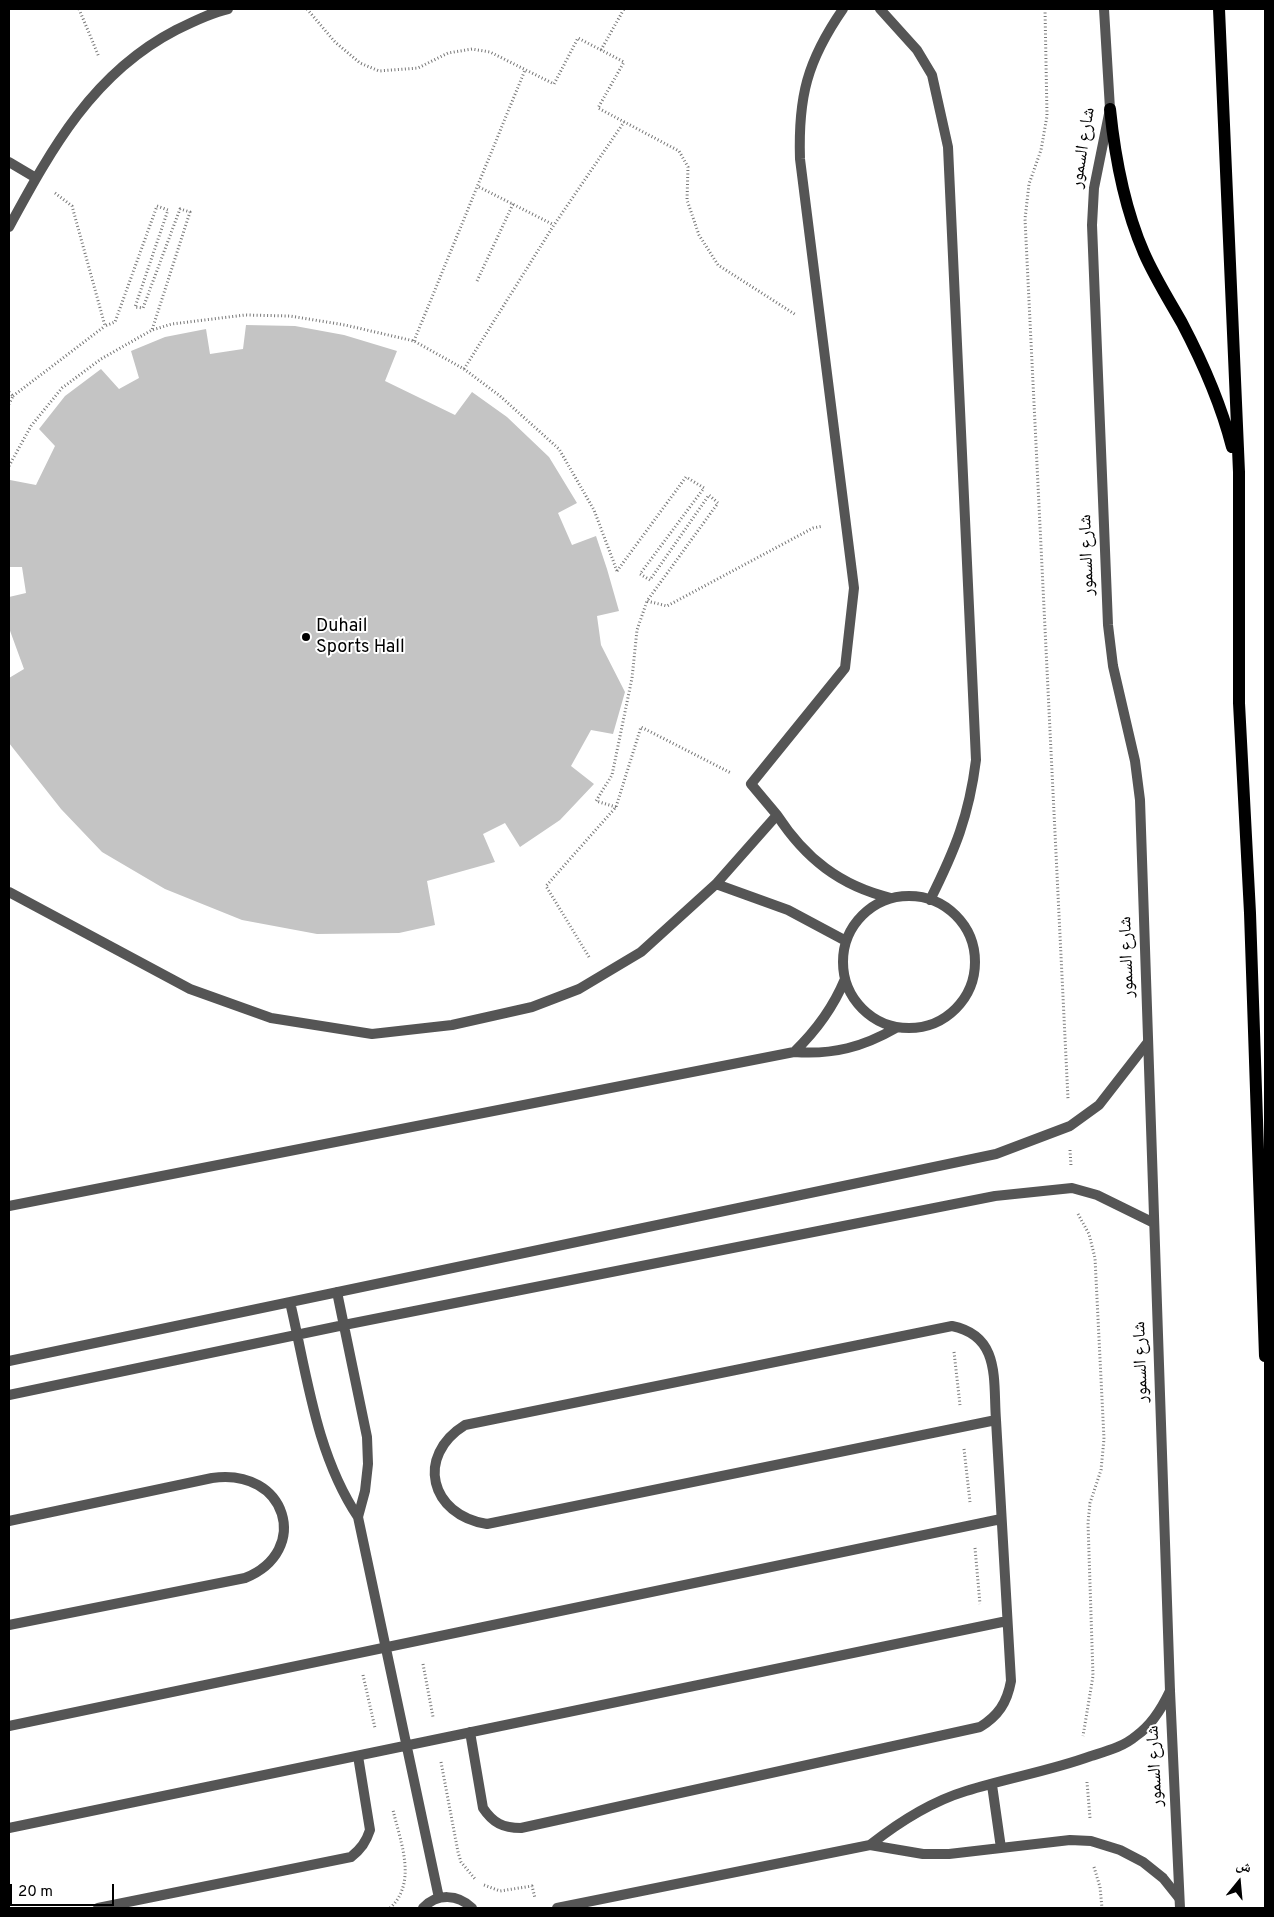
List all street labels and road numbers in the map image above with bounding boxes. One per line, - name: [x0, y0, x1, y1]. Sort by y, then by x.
- street label: شارع السمور: [1067, 106, 1101, 190]
- street label: شارع السمور: [1076, 514, 1100, 596]
- street label: شارع السمور: [1116, 916, 1140, 998]
- street label: شارع السمور: [1130, 1321, 1154, 1403]
- street label: شارع السمور: [1143, 1725, 1169, 1807]

